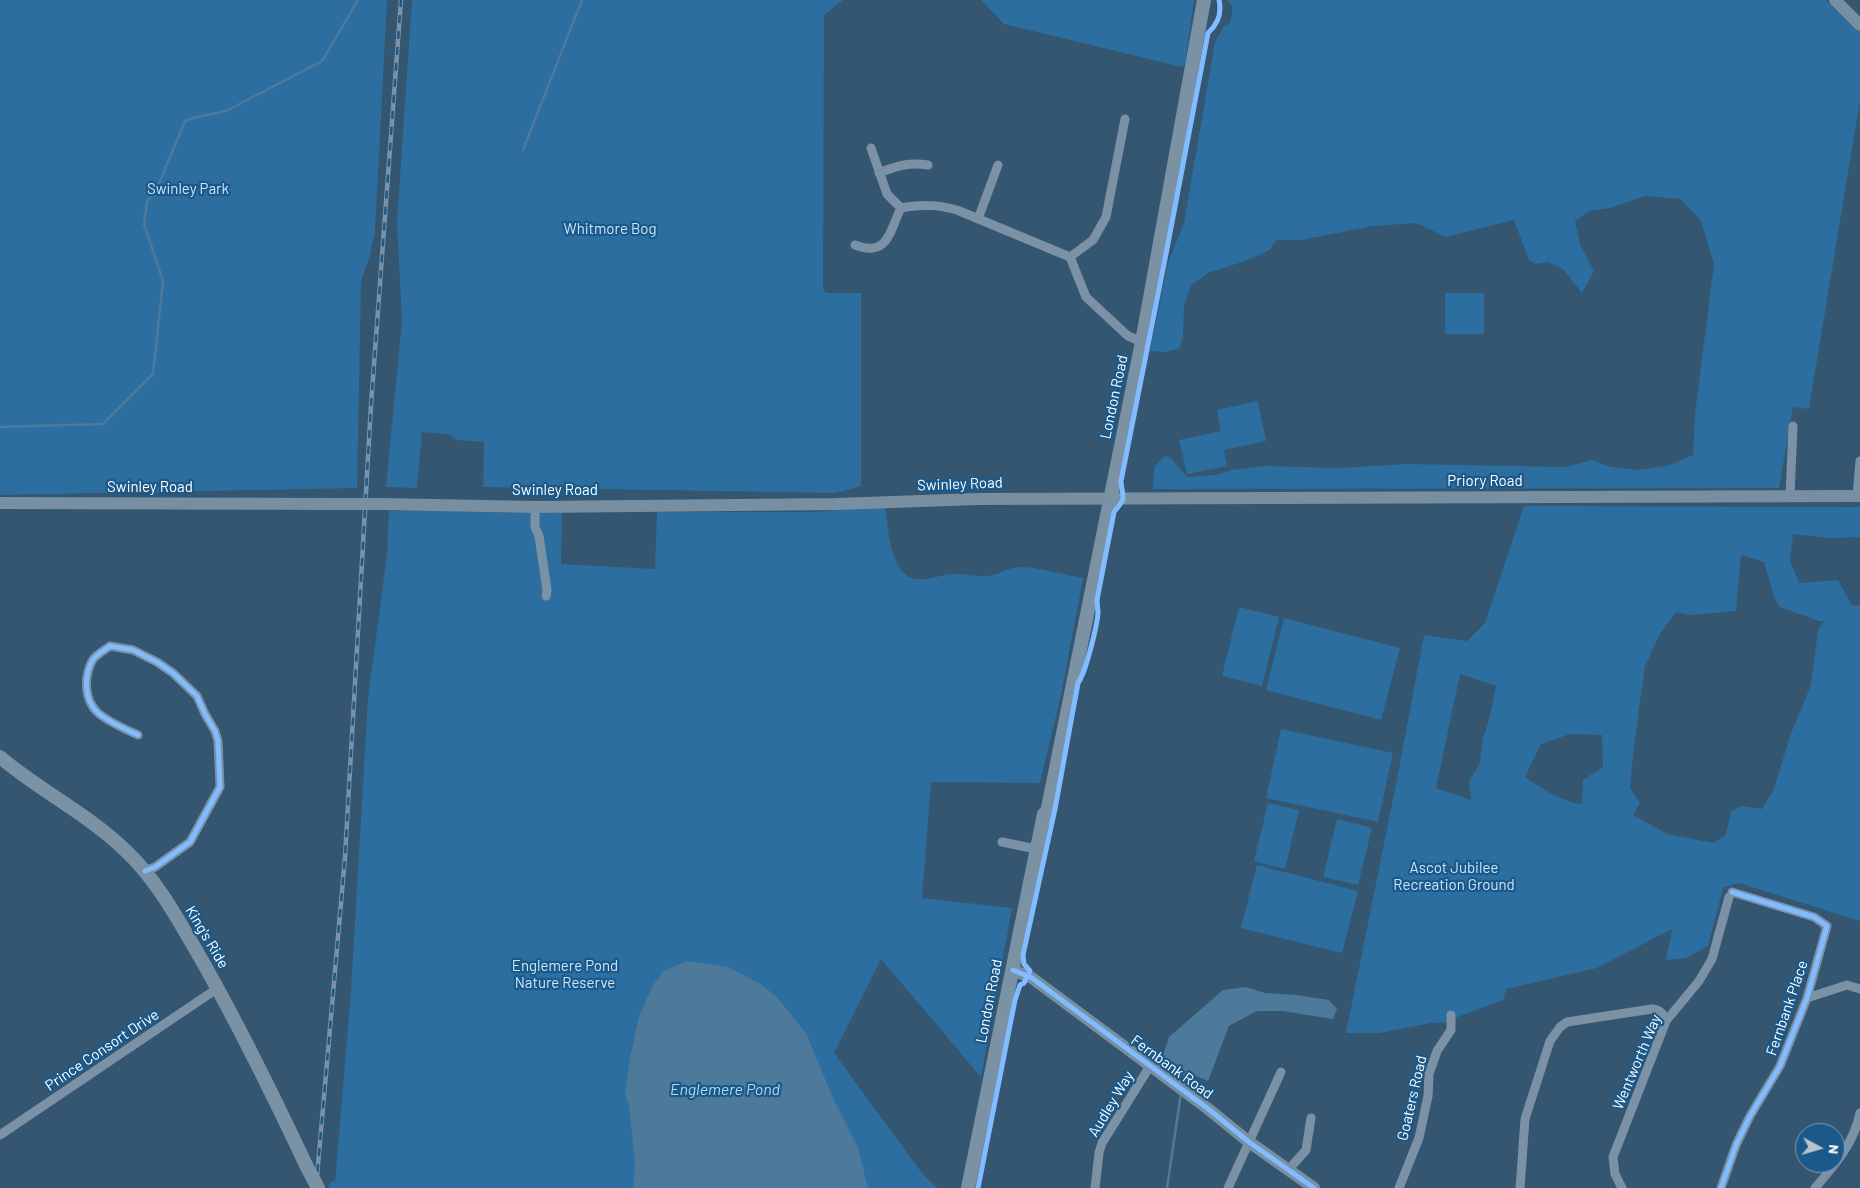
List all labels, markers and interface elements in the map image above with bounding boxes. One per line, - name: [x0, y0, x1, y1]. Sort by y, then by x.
- park label: Swinley Park: [147, 180, 229, 198]
- park label: Whitmore Bog: [564, 220, 656, 238]
- street label: London Road: [1096, 353, 1132, 441]
- street label: Priory Road: [1447, 472, 1523, 490]
- street label: Swinley Road: [917, 474, 1003, 494]
- street label: Swinley Road: [107, 478, 193, 496]
- street label: Swinley Road: [512, 481, 598, 499]
- park label: Ascot Jubilee Recreation Ground: [1393, 859, 1515, 894]
- street label: King's Ride: [181, 902, 233, 972]
- park label: Englemere Pond Nature Reserve: [512, 957, 618, 992]
- street label: London Road: [972, 957, 1006, 1045]
- street label: Fernbank Place: [1762, 958, 1812, 1058]
- street label: Prince Consort Drive: [42, 1005, 162, 1095]
- street label: Wentworth Way: [1609, 1012, 1665, 1112]
- street label: Fernbank Road: [1127, 1031, 1217, 1103]
- street label: Goaters Road: [1393, 1054, 1431, 1142]
- street label: Audley Way: [1084, 1068, 1138, 1140]
- water label: Englemere Pond: [670, 1080, 780, 1100]
- north arrow: [1795, 1123, 1845, 1173]
- text: N: [1825, 1144, 1843, 1155]

